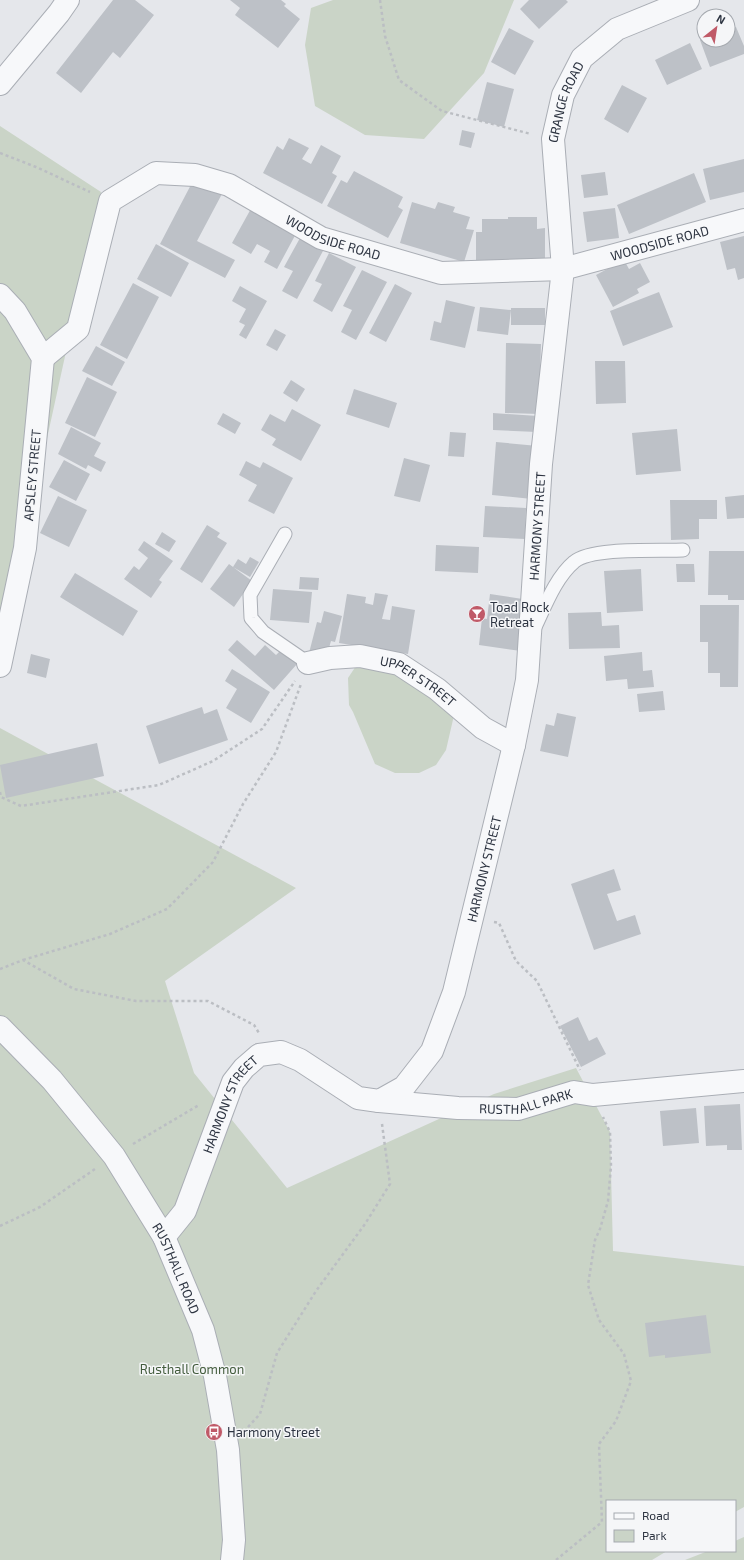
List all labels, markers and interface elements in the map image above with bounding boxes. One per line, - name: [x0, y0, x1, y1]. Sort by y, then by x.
- north arrow: [696, 8, 736, 48]
- text: N: [715, 11, 728, 27]
- street label: GRANGE ROAD: [544, 59, 587, 144]
- street label: WOODSIDE ROAD: [283, 211, 383, 263]
- street label: WOODSIDE ROAD: [609, 222, 711, 264]
- street label: APSLEY STREET: [20, 428, 44, 521]
- street label: HARMONY STREET: [525, 471, 549, 581]
- place label: Toad Rock Retreat: [490, 599, 550, 630]
- bar icon: Toad Rock Retreat: [467, 604, 487, 624]
- street label: UPPER STREET: [379, 652, 460, 710]
- street label: HARMONY STREET: [463, 814, 505, 924]
- street label: HARMONY STREET: [199, 1051, 261, 1156]
- street label: RUSTHALL PARK: [479, 1085, 575, 1117]
- street label: RUSTHALL ROAD: [149, 1220, 203, 1316]
- park label: Rusthall Common: [140, 1361, 244, 1377]
- bus stop icon: Harmony Street: [204, 1422, 224, 1442]
- place label: Harmony Street: [227, 1424, 320, 1440]
- legend: [606, 1500, 736, 1552]
- text: Road: [642, 1508, 670, 1522]
- text: Park: [642, 1528, 667, 1542]

